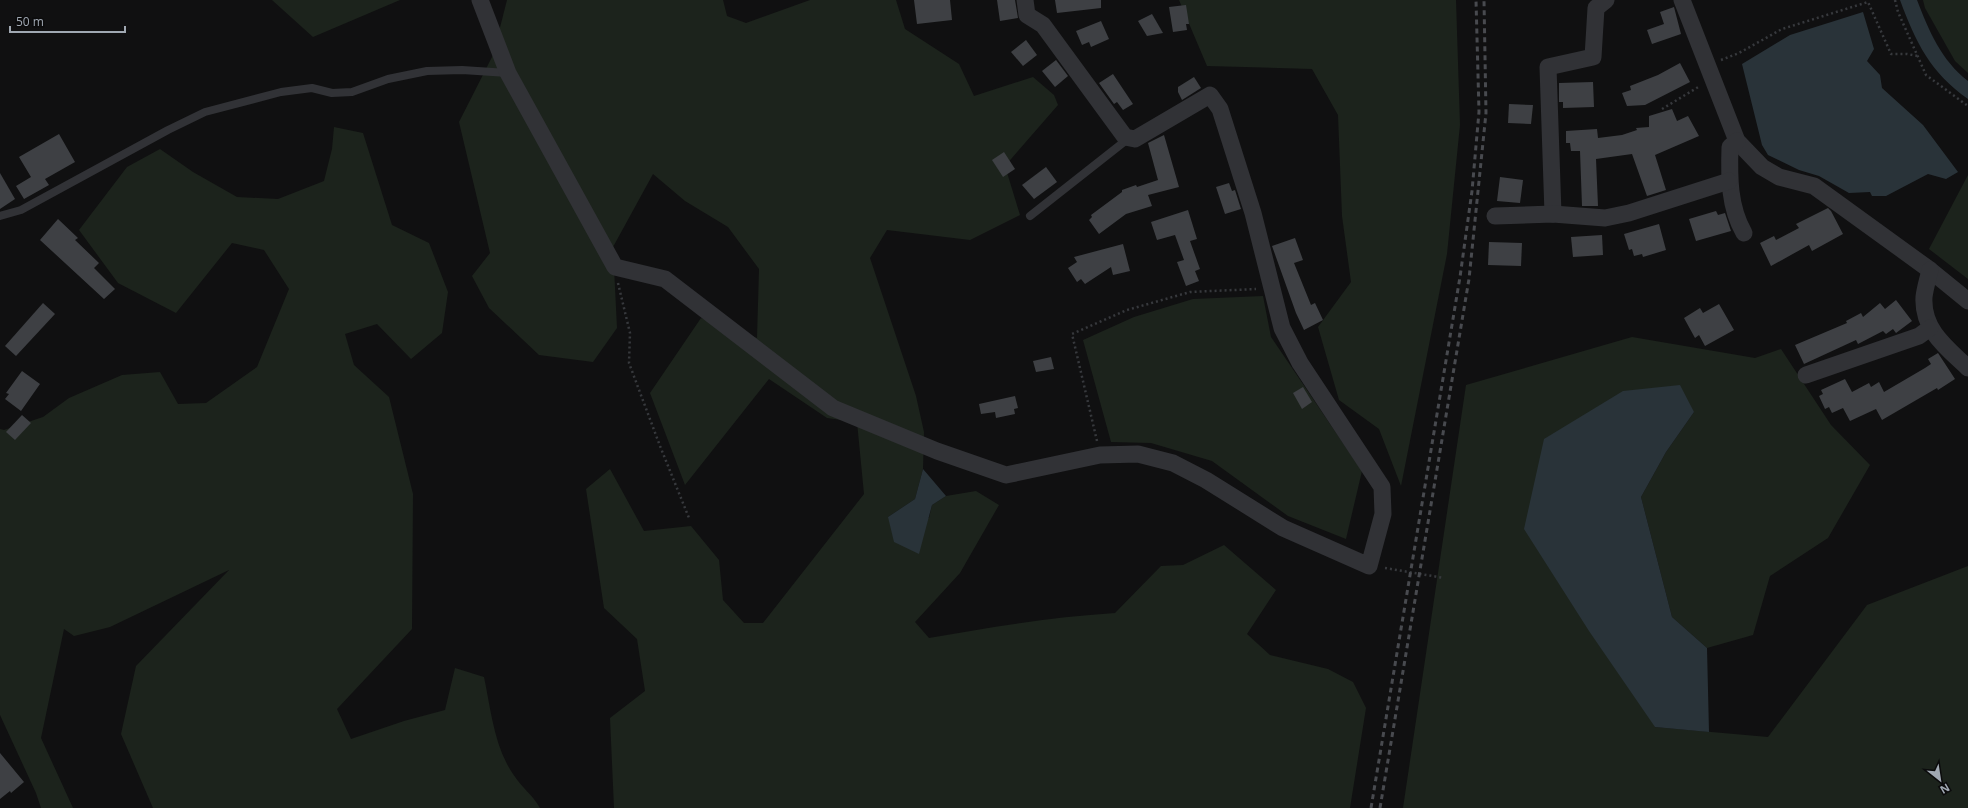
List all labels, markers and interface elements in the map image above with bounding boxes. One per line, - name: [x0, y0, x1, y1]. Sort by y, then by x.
- scale bar: [10, 8, 125, 34]
- text: 50 m: [16, 13, 44, 30]
- north arrow: [1920, 760, 1960, 800]
- text: N: [1938, 780, 1953, 798]

